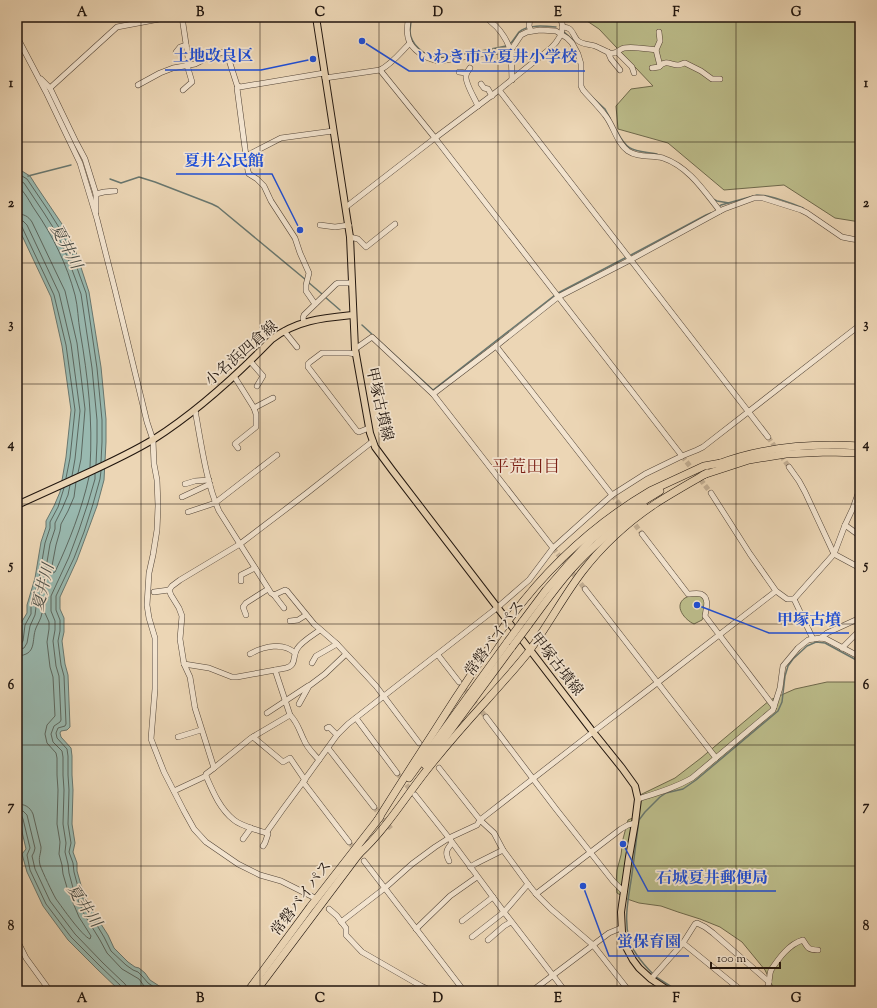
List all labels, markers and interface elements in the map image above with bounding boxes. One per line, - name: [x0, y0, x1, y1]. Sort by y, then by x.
- text: A: [77, 4, 88, 22]
- text: B: [196, 4, 205, 22]
- text: C: [315, 4, 325, 22]
- text: D: [433, 4, 443, 22]
- text: E: [554, 4, 562, 22]
- text: F: [672, 4, 680, 22]
- text: G: [791, 4, 802, 22]
- callout: 土地改良区: [165, 42, 261, 70]
- callout: いわき市立夏井小学校: [409, 43, 585, 71]
- text: 土地改良区: [173, 46, 253, 69]
- text: いわき市立夏井小学校: [417, 47, 578, 70]
- text: 1: [9, 75, 14, 93]
- text: 1: [864, 75, 869, 93]
- callout: 夏井公民館: [176, 146, 272, 174]
- text: 夏井公民館: [184, 151, 264, 174]
- text: 2: [8, 195, 15, 213]
- text: 2: [863, 195, 870, 213]
- water label: 夏井川: [43, 221, 87, 276]
- text: 3: [8, 316, 14, 334]
- text: 3: [863, 316, 869, 334]
- street label: 小名浜四倉線: [201, 317, 283, 392]
- street label: 甲塚古墳線: [360, 365, 397, 443]
- text: 4: [7, 436, 15, 454]
- text: 4: [862, 436, 870, 454]
- district label: 平荒田目: [492, 456, 560, 480]
- text: 5: [8, 557, 14, 575]
- text: 5: [863, 557, 869, 575]
- water label: 夏井川: [27, 560, 62, 614]
- street label: 常磐バイパス: [460, 596, 530, 681]
- callout: 甲塚古墳: [769, 605, 849, 633]
- text: 甲塚古墳: [777, 610, 841, 633]
- street label: 甲塚古墳線: [524, 629, 587, 701]
- text: 6: [8, 677, 15, 695]
- text: 6: [863, 677, 870, 695]
- text: 7: [8, 798, 15, 816]
- text: 7: [863, 798, 870, 816]
- street label: 常磐バイパス: [267, 857, 338, 941]
- callout: 石城夏井郵便局: [648, 863, 776, 891]
- text: 石城夏井郵便局: [656, 868, 768, 891]
- water label: 夏井川: [60, 880, 107, 934]
- text: 8: [8, 918, 15, 936]
- text: 8: [863, 918, 870, 936]
- callout: 蛍保育園: [609, 928, 689, 956]
- text: 蛍保育園: [617, 932, 681, 955]
- scale bar: [711, 944, 780, 970]
- text: 100 m: [717, 950, 746, 968]
- text: A: [77, 990, 88, 1008]
- text: B: [196, 990, 205, 1008]
- text: C: [315, 990, 325, 1008]
- text: D: [433, 990, 443, 1008]
- text: E: [554, 990, 562, 1008]
- text: F: [672, 990, 680, 1008]
- text: G: [791, 990, 802, 1008]

